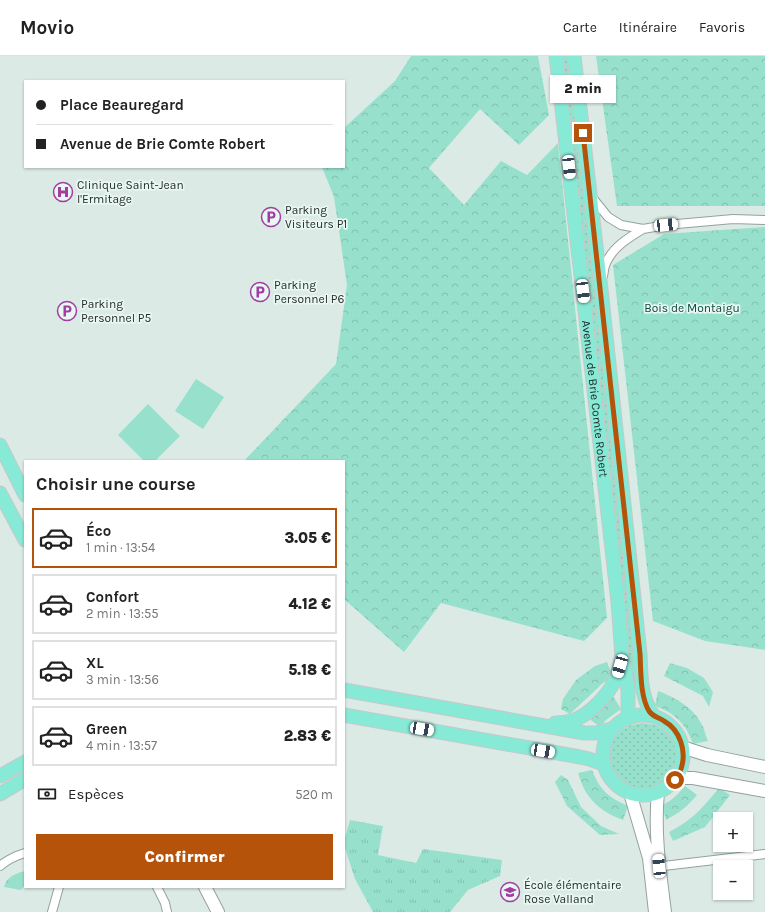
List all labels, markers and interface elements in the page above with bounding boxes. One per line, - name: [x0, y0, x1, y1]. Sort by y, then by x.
- text: Movio: [20, 17, 74, 39]
- text: Carte: [563, 19, 597, 36]
- text: Itinéraire: [619, 19, 677, 36]
- text: Favoris: [699, 19, 745, 36]
- callout: 2 min: [550, 75, 616, 103]
- text: 2 min: [564, 81, 602, 96]
- text: Place Beauregard: [60, 96, 184, 114]
- route end: [574, 124, 592, 142]
- text: Avenue de Brie Comte Robert: [60, 135, 266, 153]
- car: [562, 154, 576, 180]
- place label: Clinique Saint-Jean l'Ermitage: [77, 178, 184, 206]
- hospital icon: Clinique Saint-Jean l'Ermitage: [52, 181, 74, 203]
- place label: Parking Visiteurs P1: [285, 203, 347, 231]
- parking icon: Parking Visiteurs P1: [260, 206, 282, 228]
- car: [653, 218, 679, 232]
- place label: Parking Personnel P6: [274, 278, 345, 306]
- car: [576, 278, 590, 304]
- parking icon: Parking Personnel P6: [249, 281, 271, 303]
- place label: Parking Personnel P5: [81, 297, 152, 325]
- parking icon: Parking Personnel P5: [56, 300, 78, 322]
- park label: Bois de Montaigu: [644, 301, 740, 315]
- street label: Avenue de Brie Comte Robert: [579, 320, 611, 478]
- text: Choisir une course: [36, 473, 195, 495]
- icon: car: [38, 520, 74, 556]
- text: Éco: [86, 522, 111, 540]
- text: 3.05 €: [284, 529, 331, 547]
- text: 1 min · 13:54: [86, 540, 155, 555]
- icon: car: [38, 586, 74, 622]
- text: Confort: [86, 588, 139, 606]
- text: 4.12 €: [289, 595, 331, 613]
- text: 2 min · 13:55: [86, 606, 159, 621]
- icon: car: [38, 652, 74, 688]
- car: [611, 653, 629, 679]
- text: XL: [86, 654, 104, 672]
- text: 5.18 €: [288, 661, 331, 679]
- text: 3 min · 13:56: [86, 672, 159, 687]
- icon: car: [38, 718, 74, 754]
- text: Green: [86, 720, 127, 738]
- car: [409, 721, 435, 737]
- text: 2.83 €: [284, 727, 331, 745]
- text: 4 min · 13:57: [86, 738, 157, 753]
- car: [530, 743, 556, 759]
- route start: [666, 771, 684, 789]
- icon: cash: [36, 783, 58, 805]
- text: Espèces: [68, 785, 124, 803]
- text: 520 m: [295, 787, 333, 802]
- map controls: [713, 812, 753, 900]
- button: +: [713, 812, 753, 852]
- button: Confirmer: [36, 834, 333, 880]
- car: [652, 854, 666, 878]
- button: −: [713, 860, 753, 900]
- place label: École élémentaire Rose Valland: [524, 877, 621, 906]
- school or university icon: École élémentaire Rose Valland: [499, 881, 521, 903]

